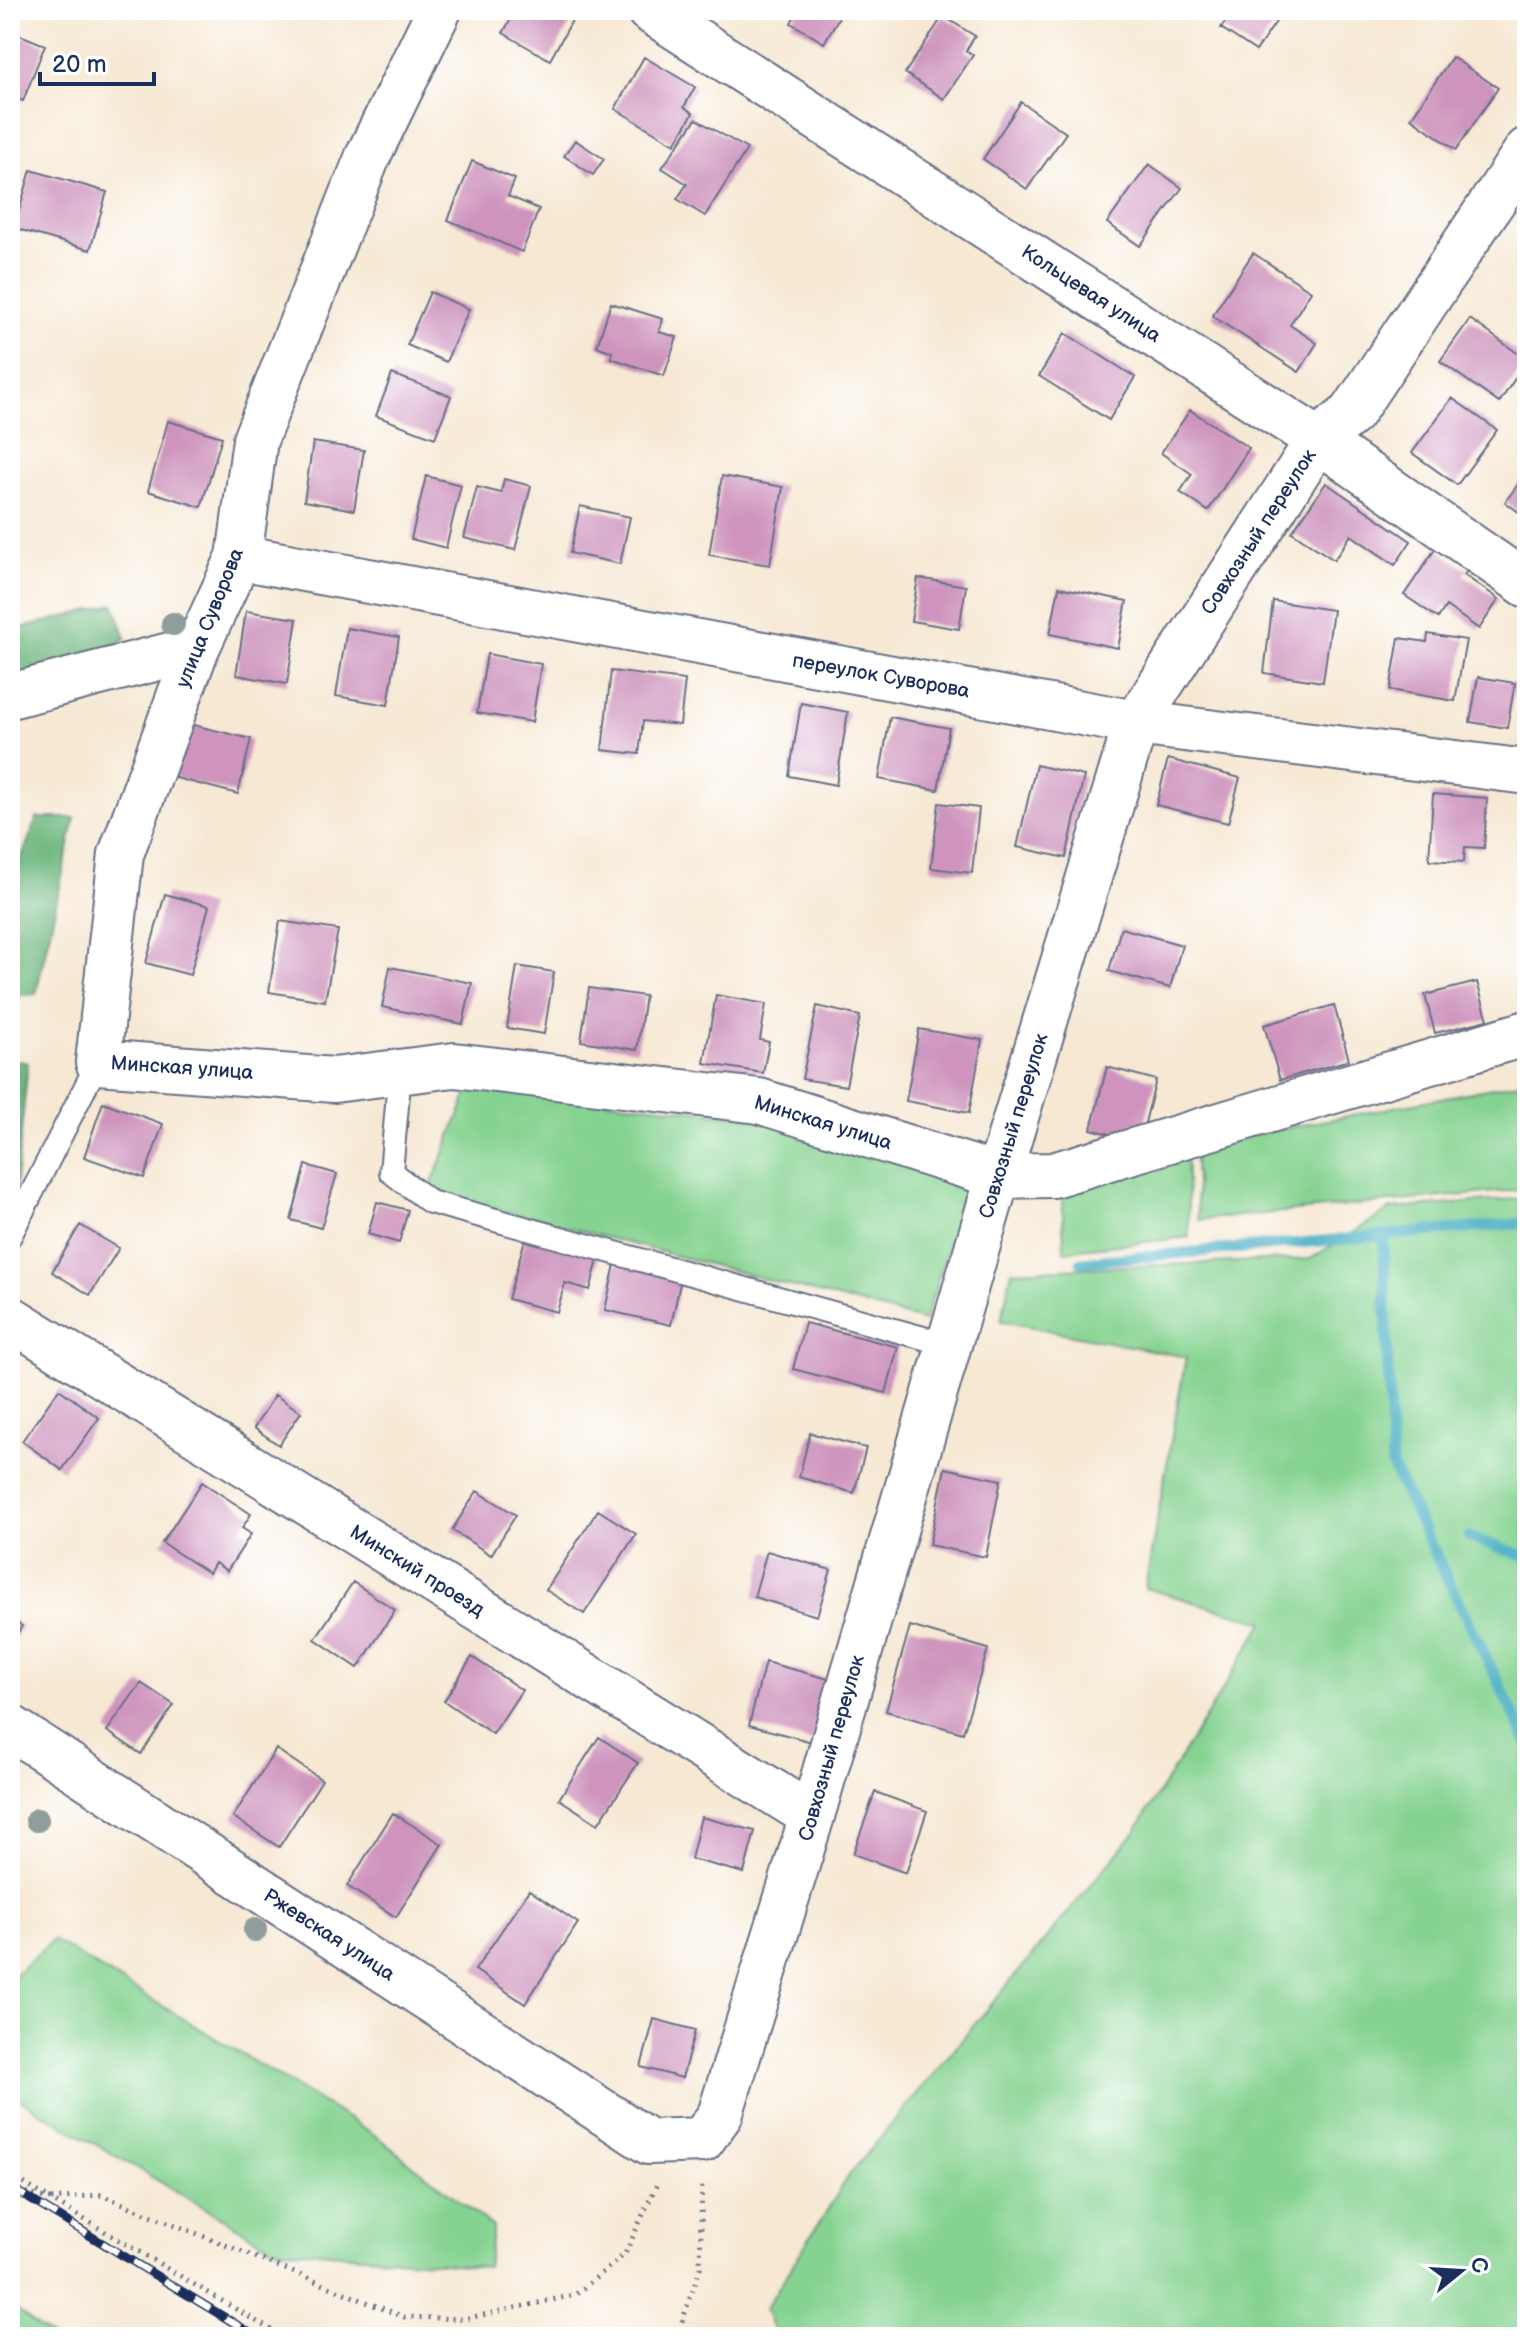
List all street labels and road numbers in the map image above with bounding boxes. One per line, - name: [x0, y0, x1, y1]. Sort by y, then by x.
- street label: Кольцевая улица: [1017, 240, 1165, 348]
- street label: Совхозный переулок: [1197, 444, 1322, 619]
- street label: улица Суворова: [171, 545, 249, 691]
- street label: переулок Суворова: [790, 649, 972, 703]
- street label: Совхозный переулок: [974, 1030, 1054, 1222]
- street label: Минская улица: [110, 1051, 254, 1085]
- street label: Минская улица: [751, 1091, 895, 1155]
- street label: Минский проезд: [345, 1520, 489, 1622]
- street label: Совхозный переулок: [794, 1652, 870, 1844]
- street label: Ржевская улица: [259, 1884, 399, 1987]

